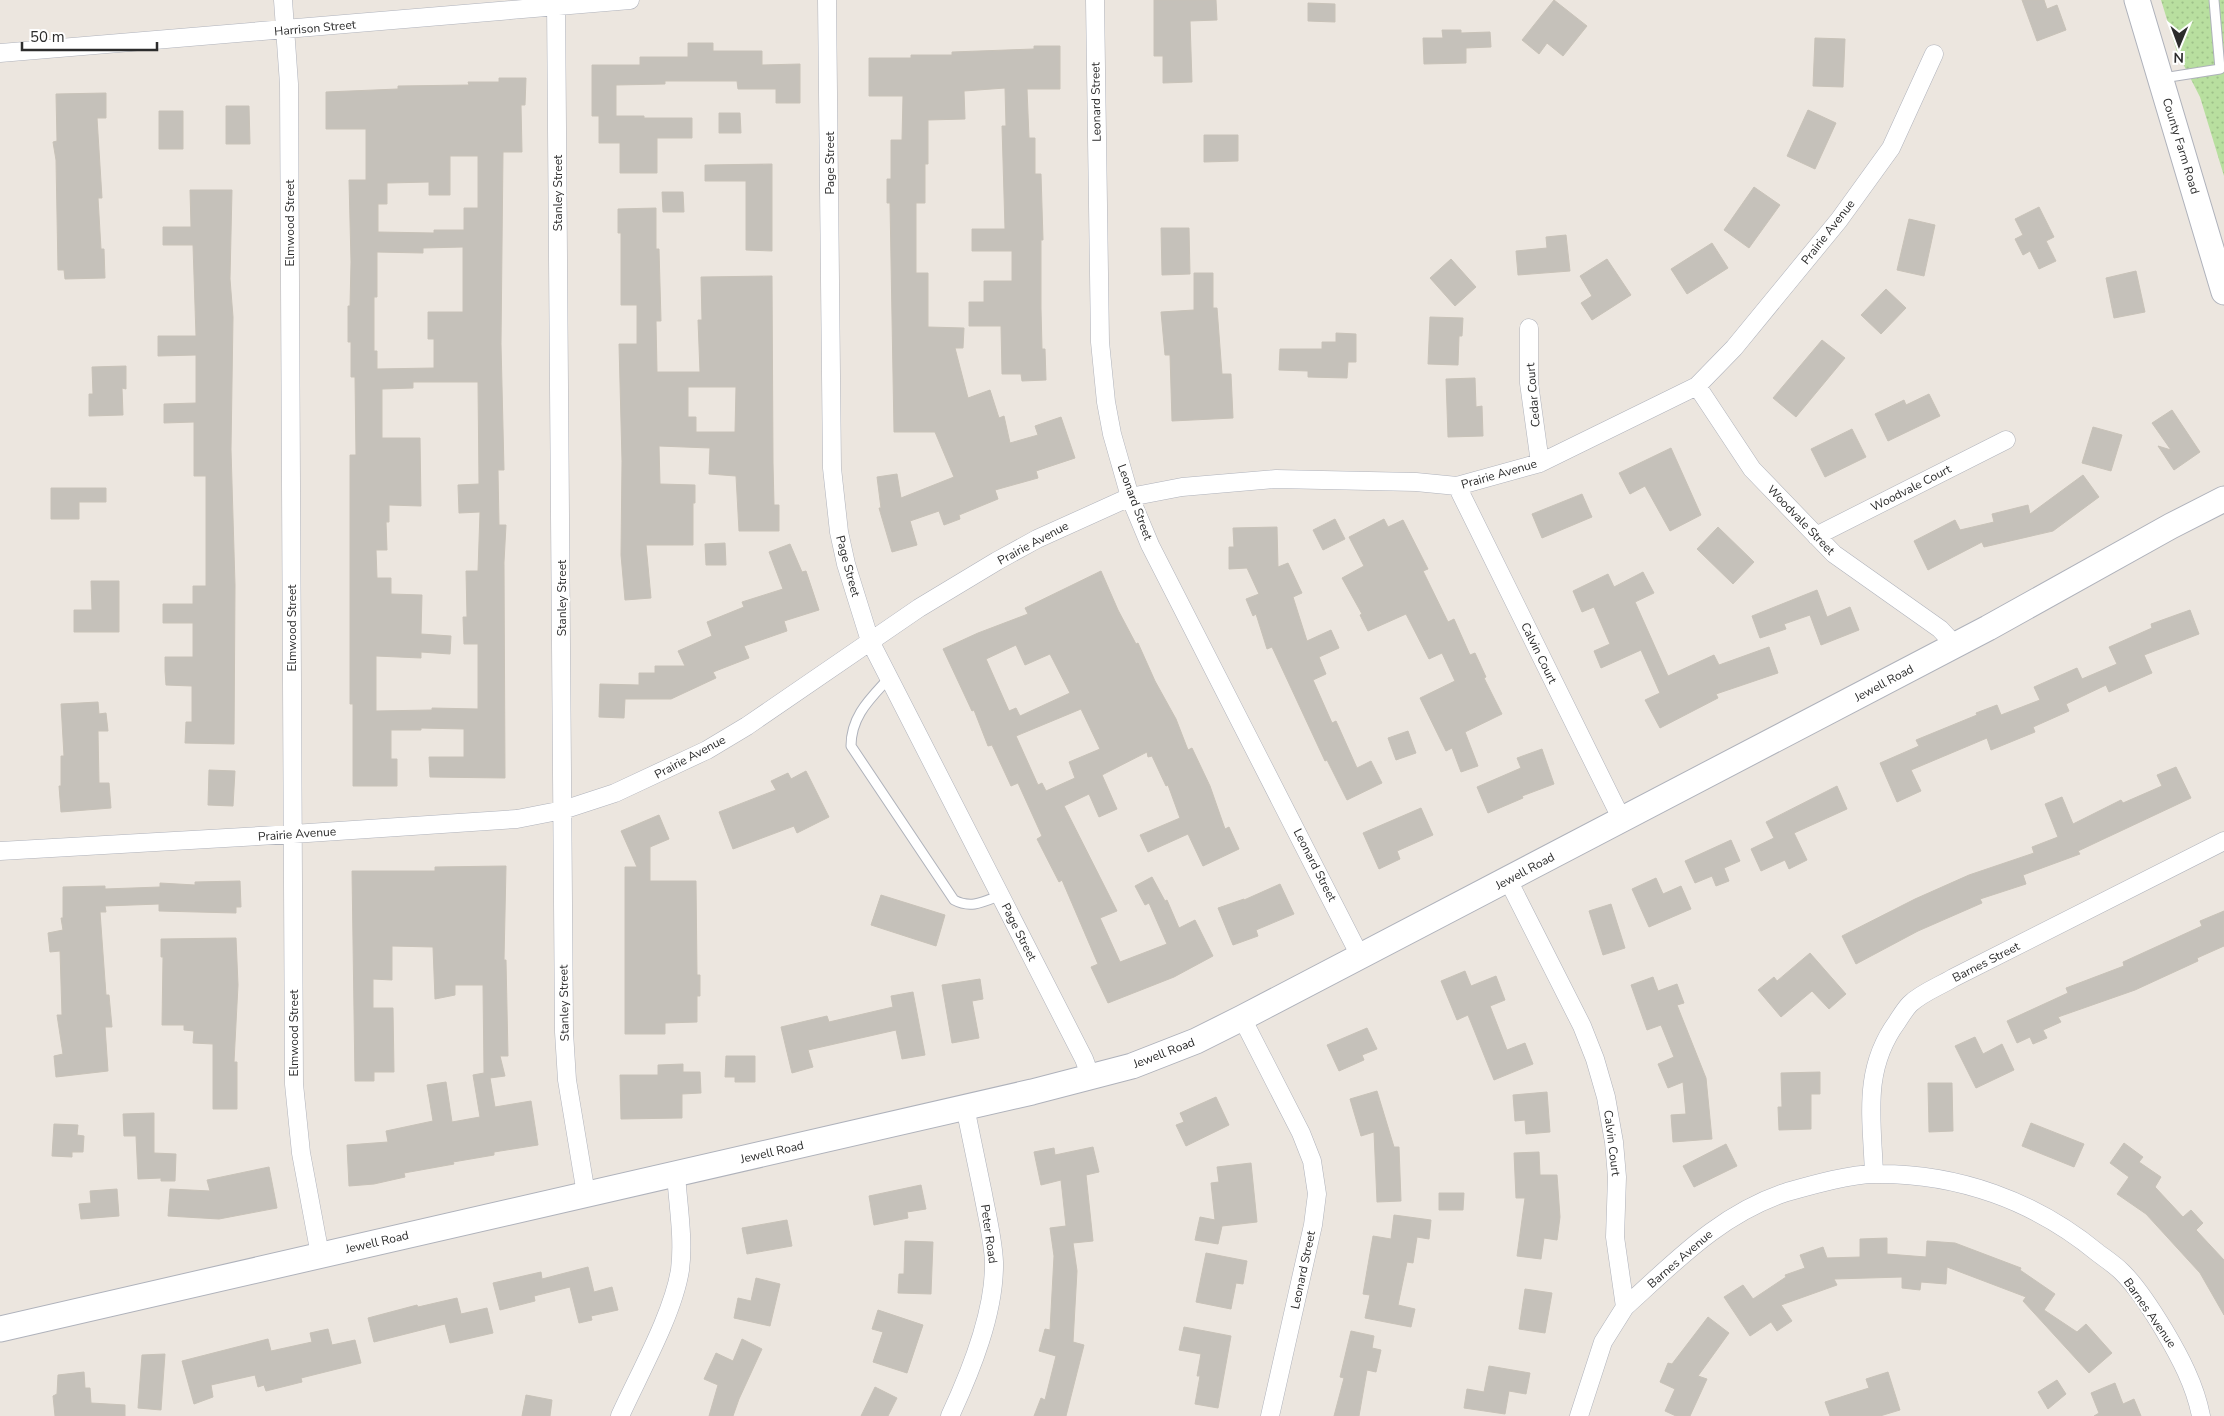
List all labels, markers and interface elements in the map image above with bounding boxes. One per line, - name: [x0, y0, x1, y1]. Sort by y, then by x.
- street label: Harrison Street: [273, 16, 357, 40]
- scale bar: [22, 20, 158, 52]
- north arrow: [2154, 20, 2204, 70]
- text: 50 m: [30, 27, 65, 47]
- text: N: [2173, 48, 2184, 67]
- street label: Leonard Street: [1087, 61, 1105, 142]
- street label: County Farm Road: [2159, 96, 2203, 196]
- street label: Page Street: [822, 131, 838, 194]
- street label: Stanley Street: [550, 154, 566, 231]
- street label: Elmwood Street: [282, 179, 298, 266]
- street label: Prairie Avenue: [1798, 196, 1858, 268]
- street label: Cedar Court: [1522, 361, 1544, 428]
- street label: Prairie Avenue: [1459, 456, 1539, 492]
- street label: Woodvale Court: [1868, 461, 1955, 515]
- street label: Leonard Street: [1114, 462, 1156, 543]
- street label: Woodvale Street: [1764, 482, 1839, 559]
- street label: Prairie Avenue: [995, 518, 1071, 568]
- street label: Page Street: [832, 534, 864, 599]
- street label: Stanley Street: [554, 559, 570, 636]
- street label: Elmwood Street: [284, 584, 300, 671]
- street label: Calvin Court: [1517, 620, 1561, 687]
- street label: Jewell Road: [1851, 661, 1916, 706]
- street label: Prairie Avenue: [652, 732, 728, 782]
- street label: Prairie Avenue: [257, 823, 337, 845]
- street label: Leonard Street: [1290, 826, 1341, 905]
- street label: Jewell Road: [1492, 849, 1557, 894]
- street label: Page Street: [998, 900, 1041, 964]
- street label: Barnes Street: [1950, 938, 2023, 986]
- street label: Stanley Street: [555, 964, 573, 1041]
- street label: Elmwood Street: [286, 989, 302, 1076]
- street label: Jewell Road: [1130, 1034, 1197, 1072]
- street label: Calvin Court: [1600, 1109, 1624, 1178]
- street label: Jewell Road: [738, 1137, 805, 1167]
- street label: Peter Road: [977, 1203, 1001, 1265]
- street label: Barnes Avenue: [1644, 1226, 1716, 1292]
- street label: Jewell Road: [343, 1227, 410, 1257]
- street label: Leonard Street: [1287, 1229, 1319, 1311]
- street label: Barnes Avenue: [2120, 1275, 2180, 1351]

